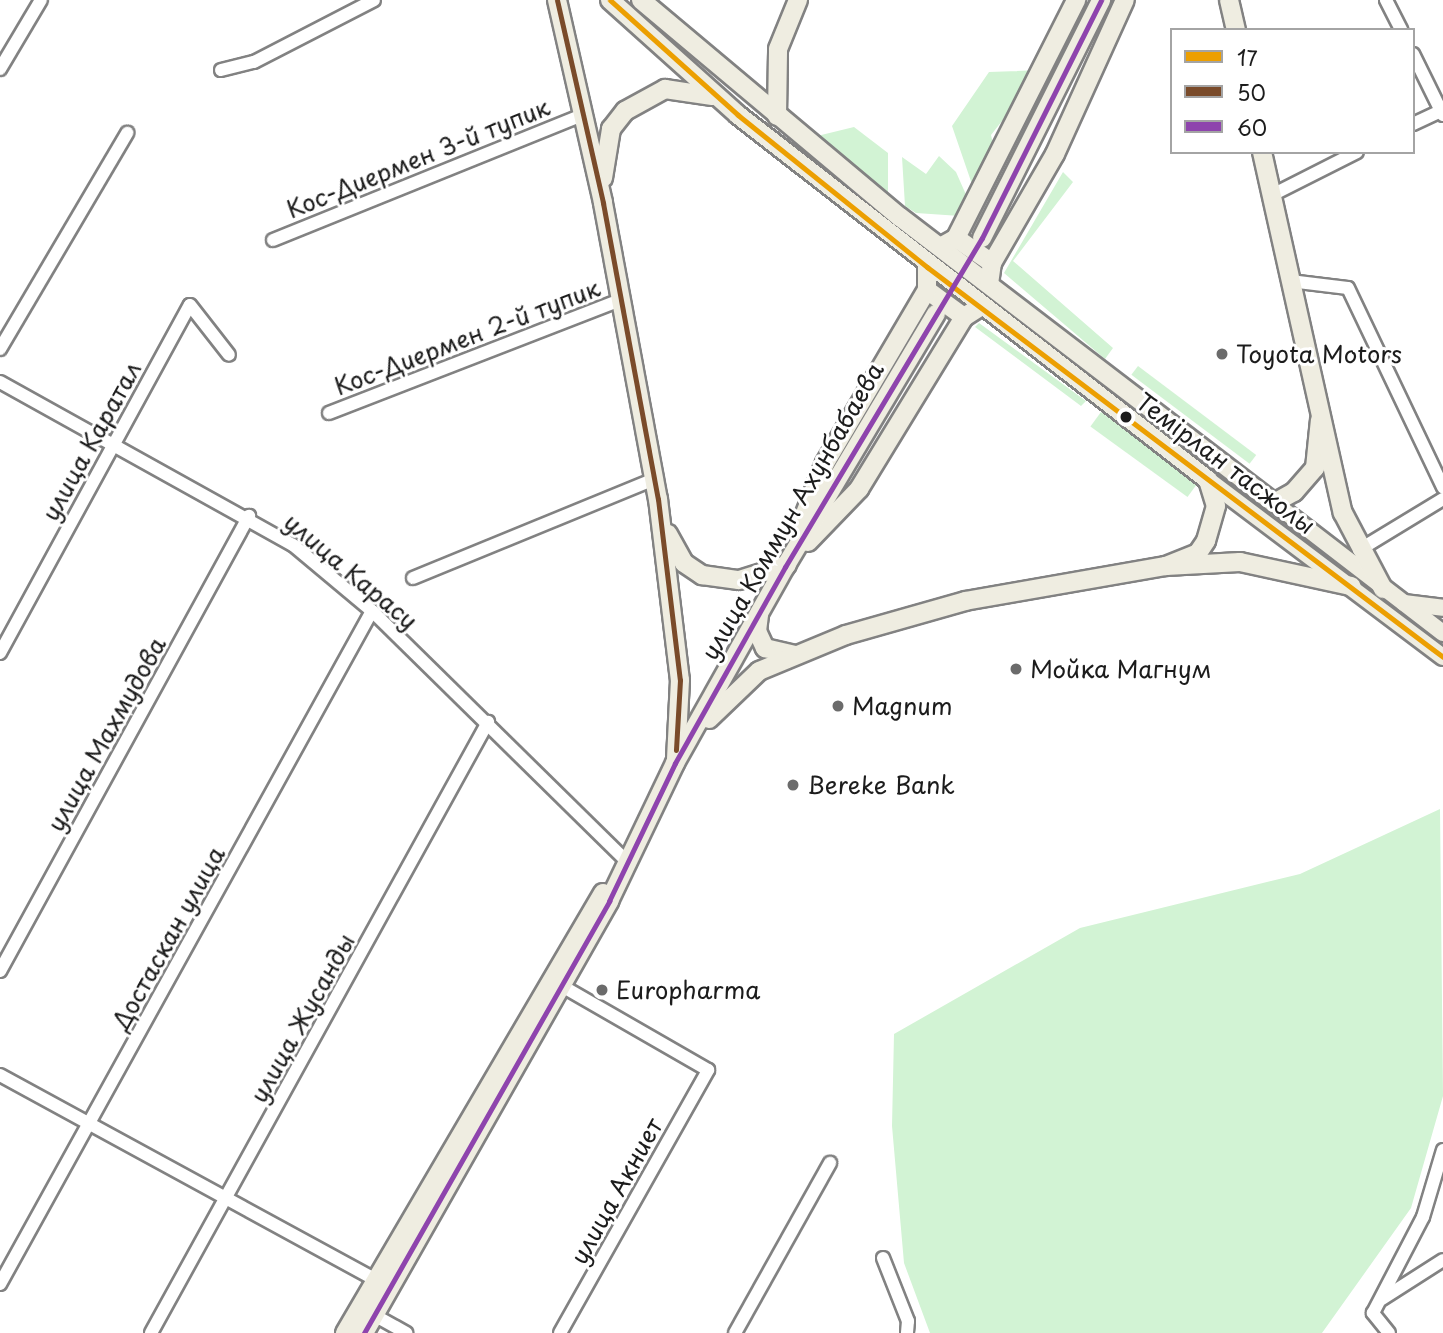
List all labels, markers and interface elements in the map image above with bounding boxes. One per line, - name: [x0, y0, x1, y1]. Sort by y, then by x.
- legend: [1170, 28, 1415, 154]
- text: 17: [1237, 41, 1258, 73]
- text: 50: [1237, 76, 1266, 108]
- street label: Кос-Диермен 3-й тупик: [282, 92, 554, 224]
- text: 60: [1237, 111, 1267, 143]
- street label: Кос-Диермен 2-й тупик: [330, 273, 604, 401]
- place label: Toyota Motors: [1236, 340, 1402, 368]
- marker: Toyota Motors: [1214, 346, 1230, 362]
- street label: улица Каратал: [35, 356, 147, 526]
- street label: улица Коммун Ахунбабаева: [694, 356, 890, 666]
- street label: Темірлан тасжолы: [1131, 387, 1321, 539]
- unlabelled marker: [1119, 410, 1133, 424]
- street label: улица Карасу: [278, 507, 424, 635]
- street label: улица Махмудова: [40, 631, 172, 837]
- place label: Мойка Магнум: [1030, 655, 1212, 683]
- marker: Мойка Магнум: [1008, 661, 1024, 677]
- place label: Magnum: [852, 692, 953, 720]
- marker: Magnum: [830, 698, 846, 714]
- place label: Bereke Bank: [807, 771, 956, 799]
- marker: Bereke Bank: [785, 777, 801, 793]
- street label: Достаскан улица: [105, 841, 231, 1035]
- street label: улица Жусанды: [243, 928, 361, 1108]
- place label: Europharma: [616, 976, 760, 1004]
- marker: Europharma: [594, 982, 610, 998]
- street label: улица Акниет: [564, 1112, 668, 1270]

